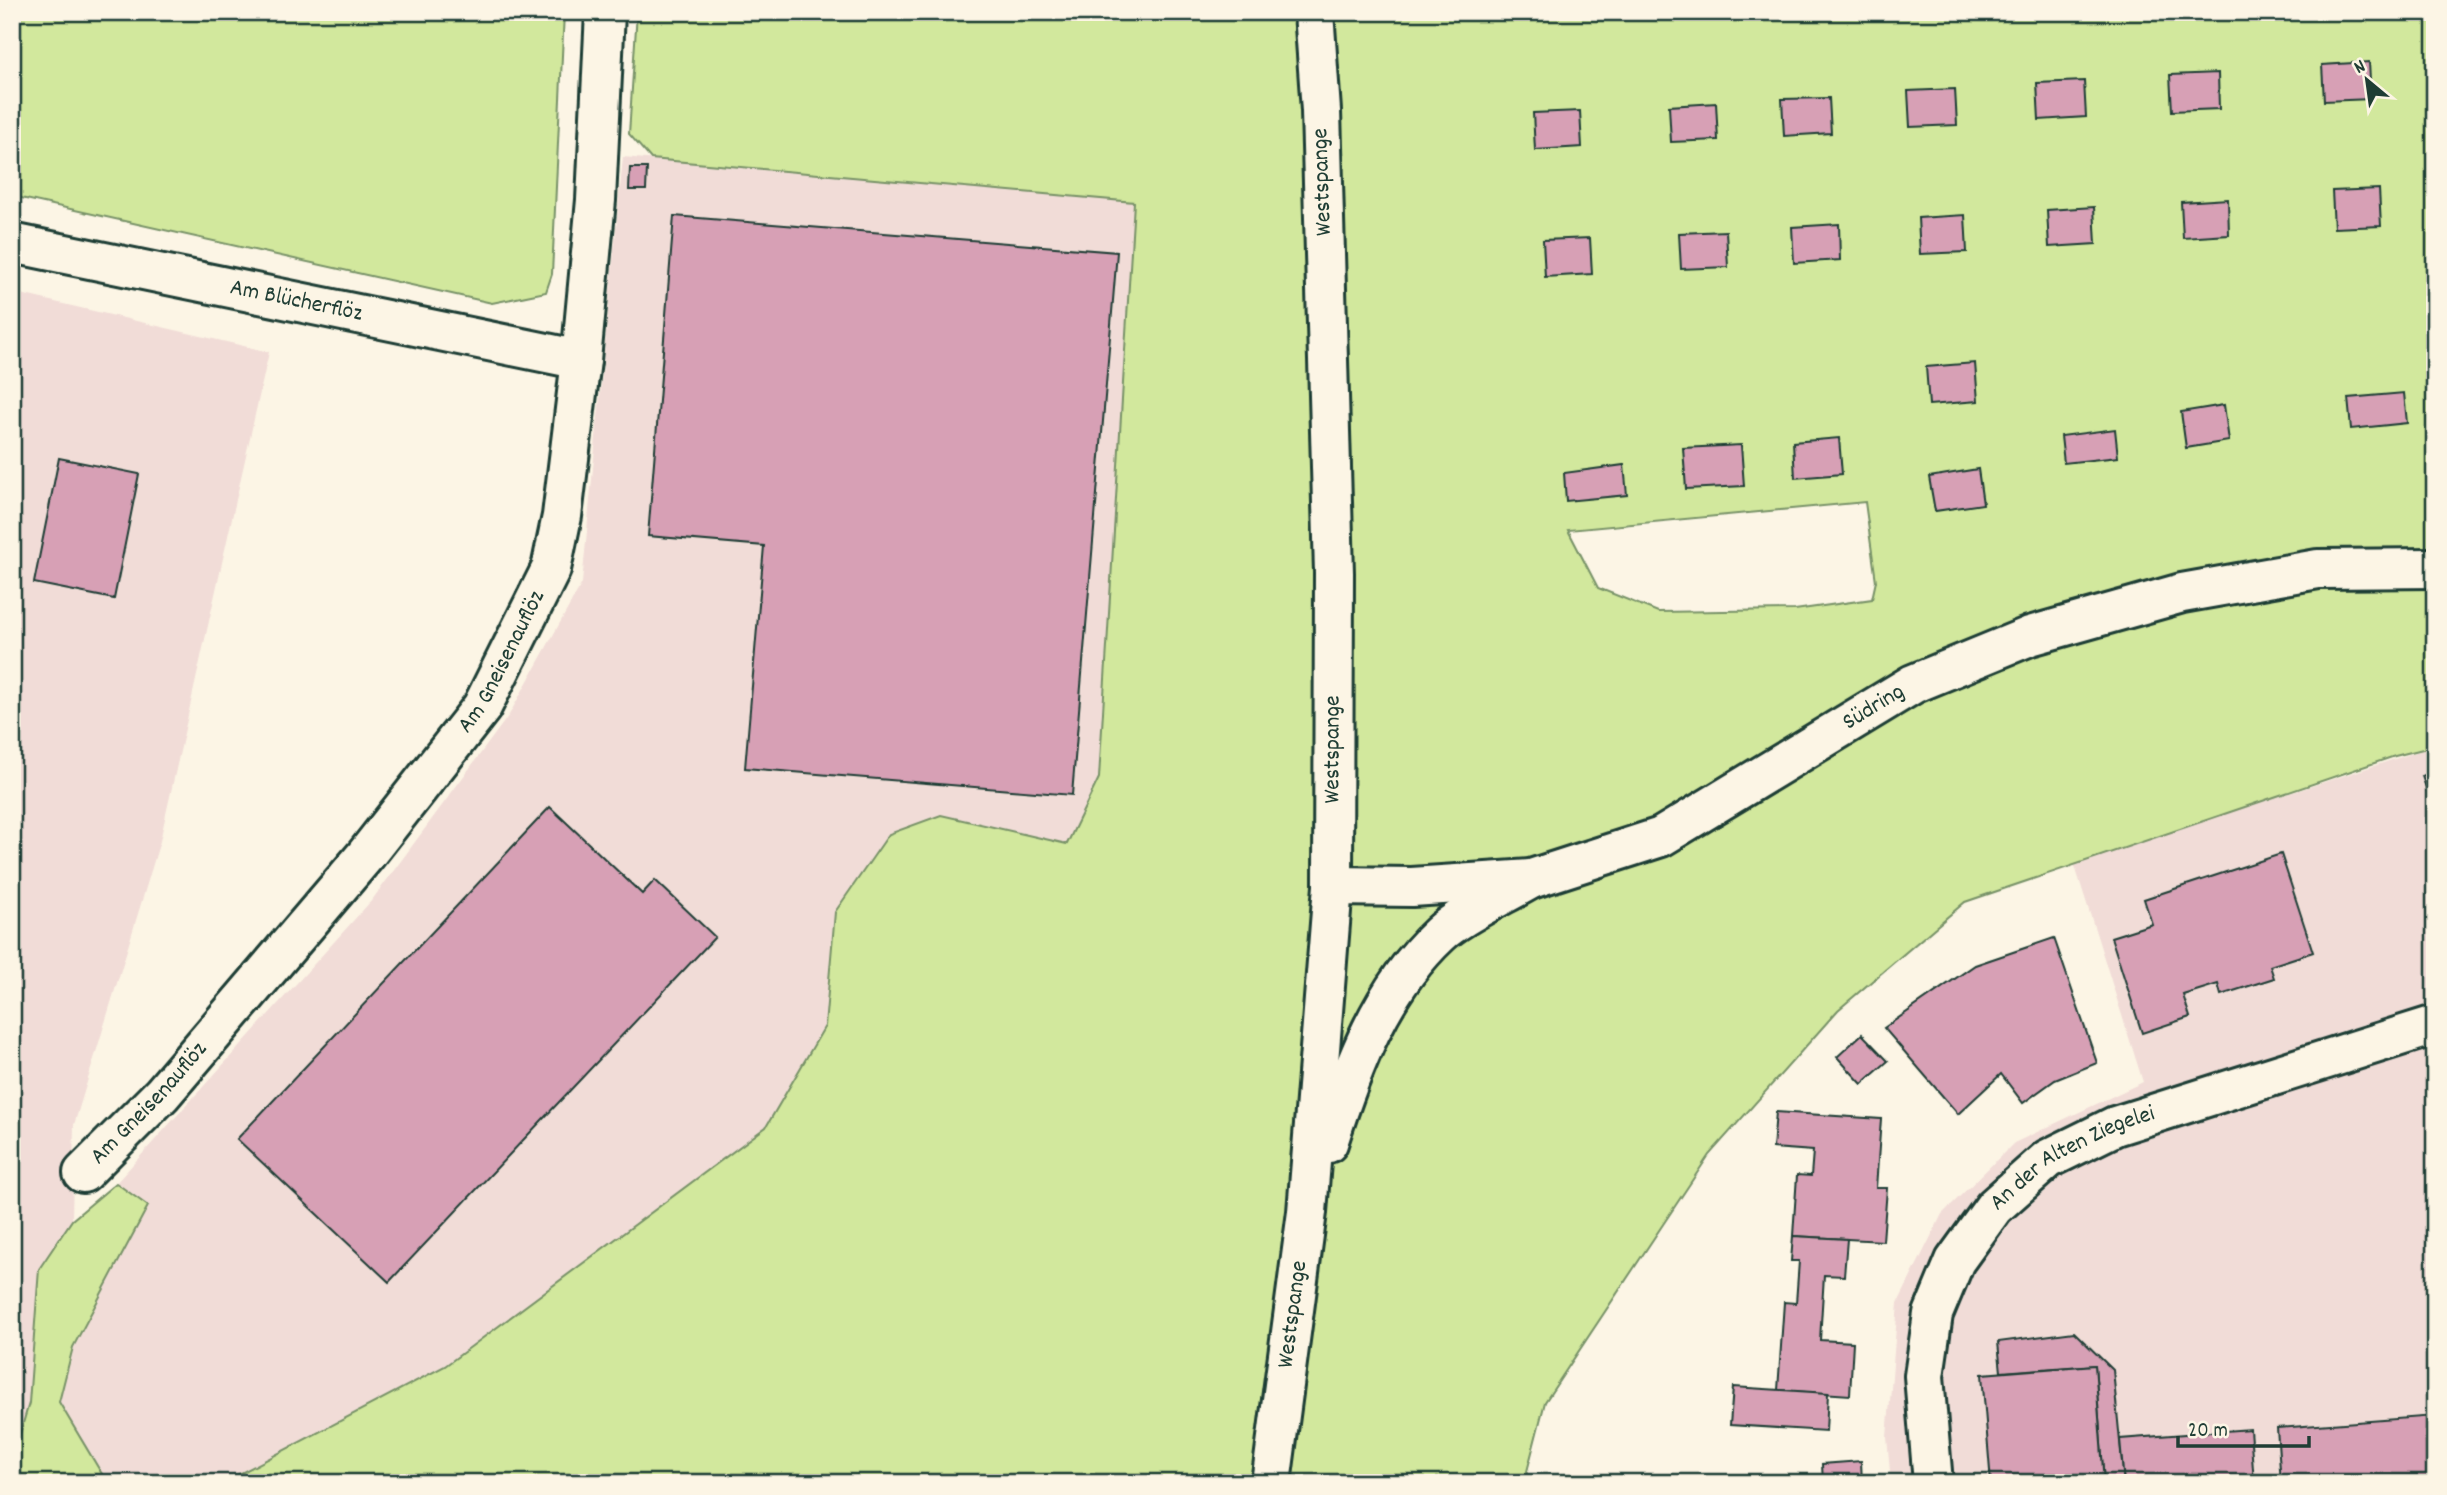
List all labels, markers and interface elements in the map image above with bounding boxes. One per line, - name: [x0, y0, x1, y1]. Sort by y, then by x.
- north arrow: [2332, 46, 2402, 116]
- text: N: [2350, 54, 2371, 82]
- street label: Westspange: [1304, 127, 1342, 237]
- street label: Am Blücherflöz: [227, 271, 365, 332]
- street label: Am Gneisenauflöz: [450, 585, 555, 741]
- street label: Südring: [1836, 676, 1911, 740]
- street label: Westspange: [1316, 695, 1351, 803]
- street label: Am Gneisenauflöz: [83, 1035, 216, 1173]
- street label: An der Alten Ziegelei: [1983, 1097, 2159, 1220]
- street label: Westspange: [1269, 1259, 1317, 1370]
- scale bar: [2178, 1404, 2309, 1448]
- text: 20 m: [2188, 1417, 2228, 1447]

